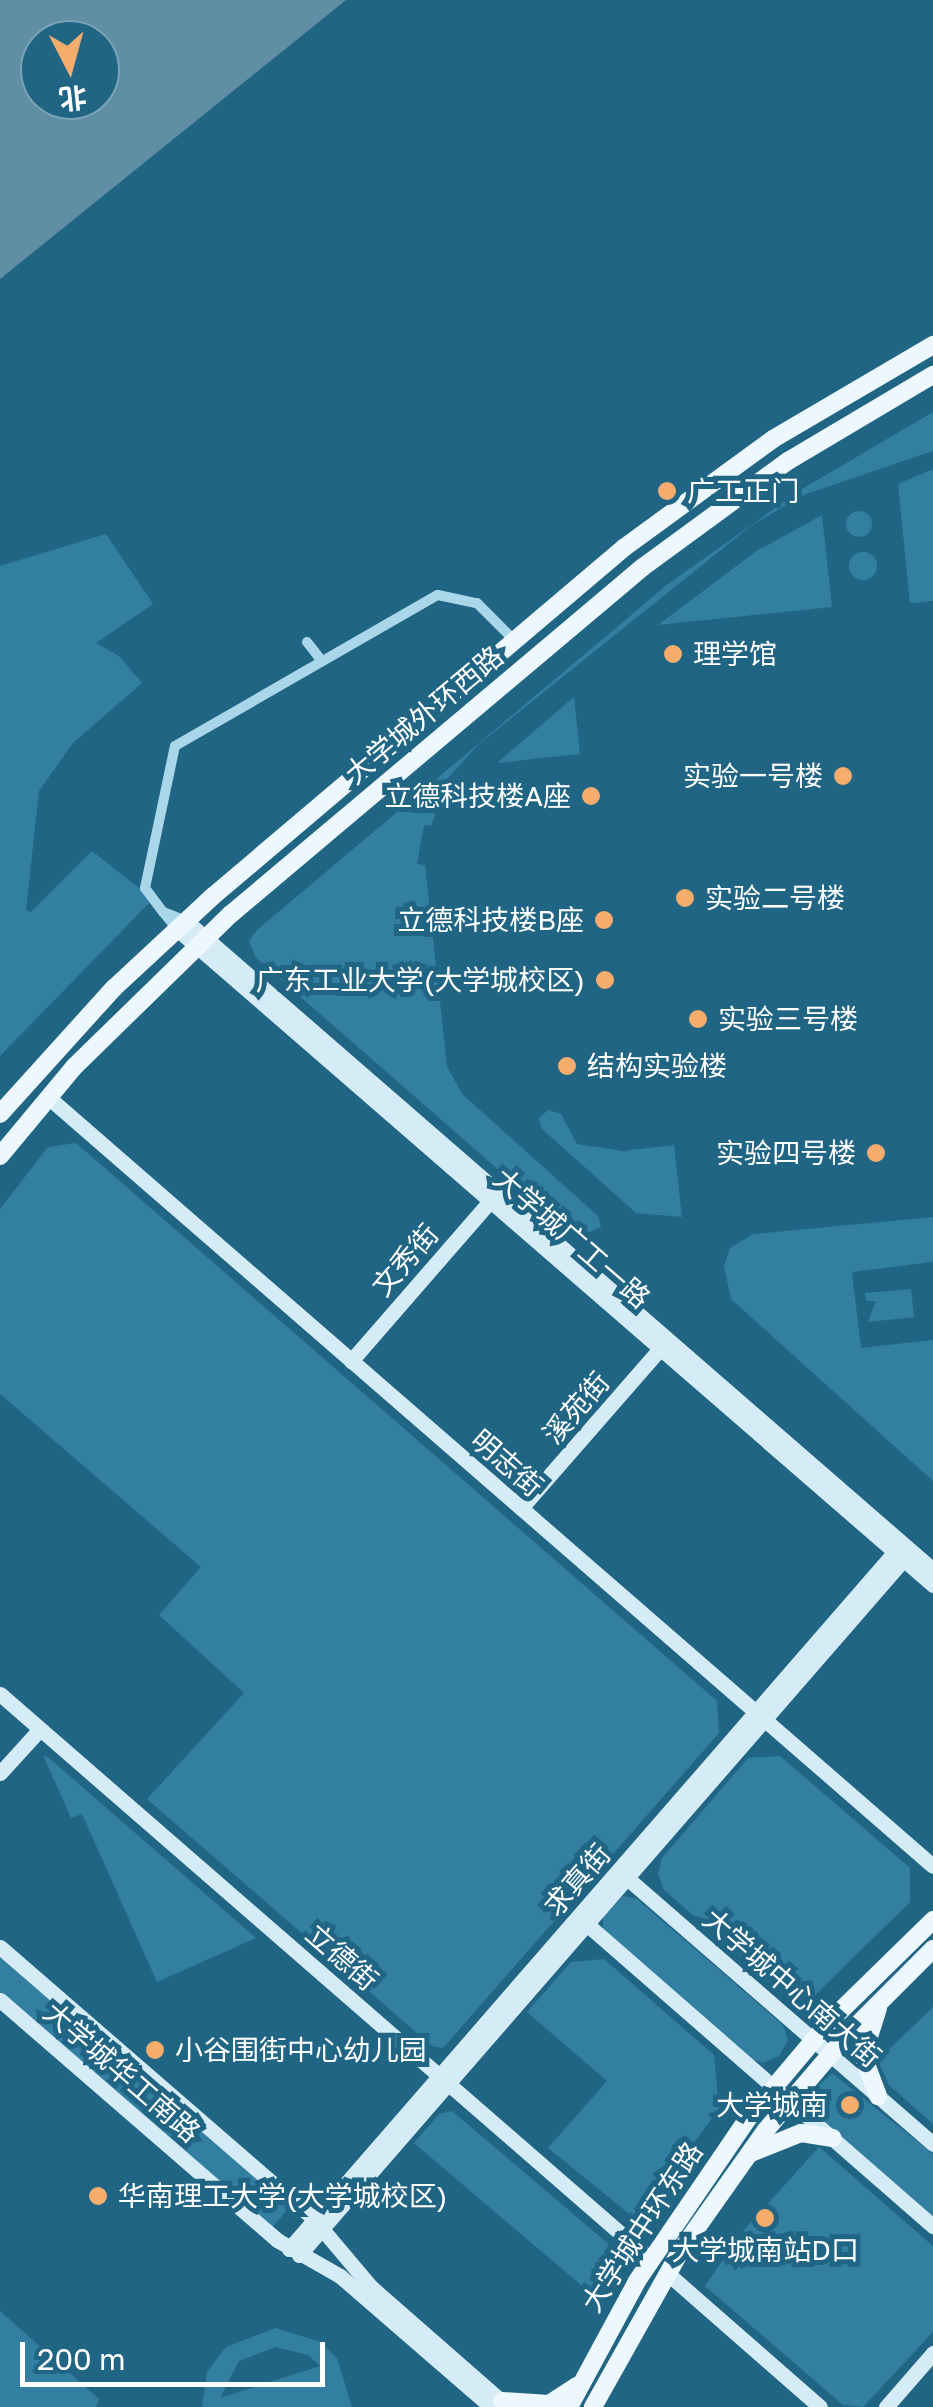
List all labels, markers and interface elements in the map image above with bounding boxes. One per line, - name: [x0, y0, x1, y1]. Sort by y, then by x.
- north arrow: [20, 20, 120, 120]
- text: 北: [57, 80, 89, 116]
- place label: 广工正门: [687, 474, 799, 508]
- marker: 广工正门: [656, 480, 678, 502]
- place label: 理学馆: [693, 637, 777, 671]
- street label: 大学城外环西路: [338, 639, 510, 791]
- marker: 理学馆: [662, 643, 684, 665]
- place label: 实验一号楼: [683, 759, 823, 793]
- marker: 实验一号楼: [832, 765, 854, 787]
- place label: 立德科技楼A座: [384, 779, 571, 813]
- marker: 立德科技楼A座: [580, 785, 602, 807]
- place label: 实验二号楼: [705, 881, 845, 915]
- marker: 实验二号楼: [674, 887, 696, 909]
- place label: 立德科技楼B座: [397, 903, 584, 937]
- marker: 立德科技楼B座: [593, 909, 615, 931]
- place label: 广东工业大学(大学城校区): [256, 963, 585, 997]
- marker: 广东工业大学(大学城校区): [594, 969, 616, 991]
- place label: 实验三号楼: [718, 1002, 858, 1036]
- marker: 实验三号楼: [687, 1008, 709, 1030]
- place label: 结构实验楼: [587, 1049, 727, 1083]
- marker: 结构实验楼: [556, 1055, 578, 1077]
- place label: 实验四号楼: [716, 1136, 856, 1170]
- marker: 实验四号楼: [865, 1142, 887, 1164]
- street label: 大学城广工一路: [487, 1161, 657, 1315]
- street label: 文秀街: [365, 1217, 445, 1303]
- street label: 溪苑街: [536, 1365, 616, 1451]
- street label: 明志街: [464, 1423, 550, 1503]
- street label: 求真街: [537, 1837, 617, 1923]
- street label: 大学城中心南大街: [696, 1902, 888, 2074]
- street label: 立德街: [299, 1917, 385, 1997]
- street label: 大学城华工南路: [37, 1995, 207, 2149]
- place label: 小谷围街中心幼儿园: [175, 2033, 427, 2067]
- marker: 小谷围街中心幼儿园: [144, 2039, 166, 2061]
- place label: 大学城南: [716, 2088, 828, 2122]
- marker: 大学城南: [837, 2092, 863, 2118]
- street label: 大学城中环东路: [575, 2136, 709, 2318]
- place label: 华南理工大学(大学城校区): [118, 2179, 447, 2213]
- marker: 华南理工大学(大学城校区): [87, 2185, 109, 2207]
- marker: 大学城南站D口: [754, 2207, 776, 2229]
- place label: 大学城南站D口: [671, 2233, 859, 2267]
- scale bar: [25, 2322, 330, 2384]
- text: 200 m: [37, 2341, 126, 2377]

